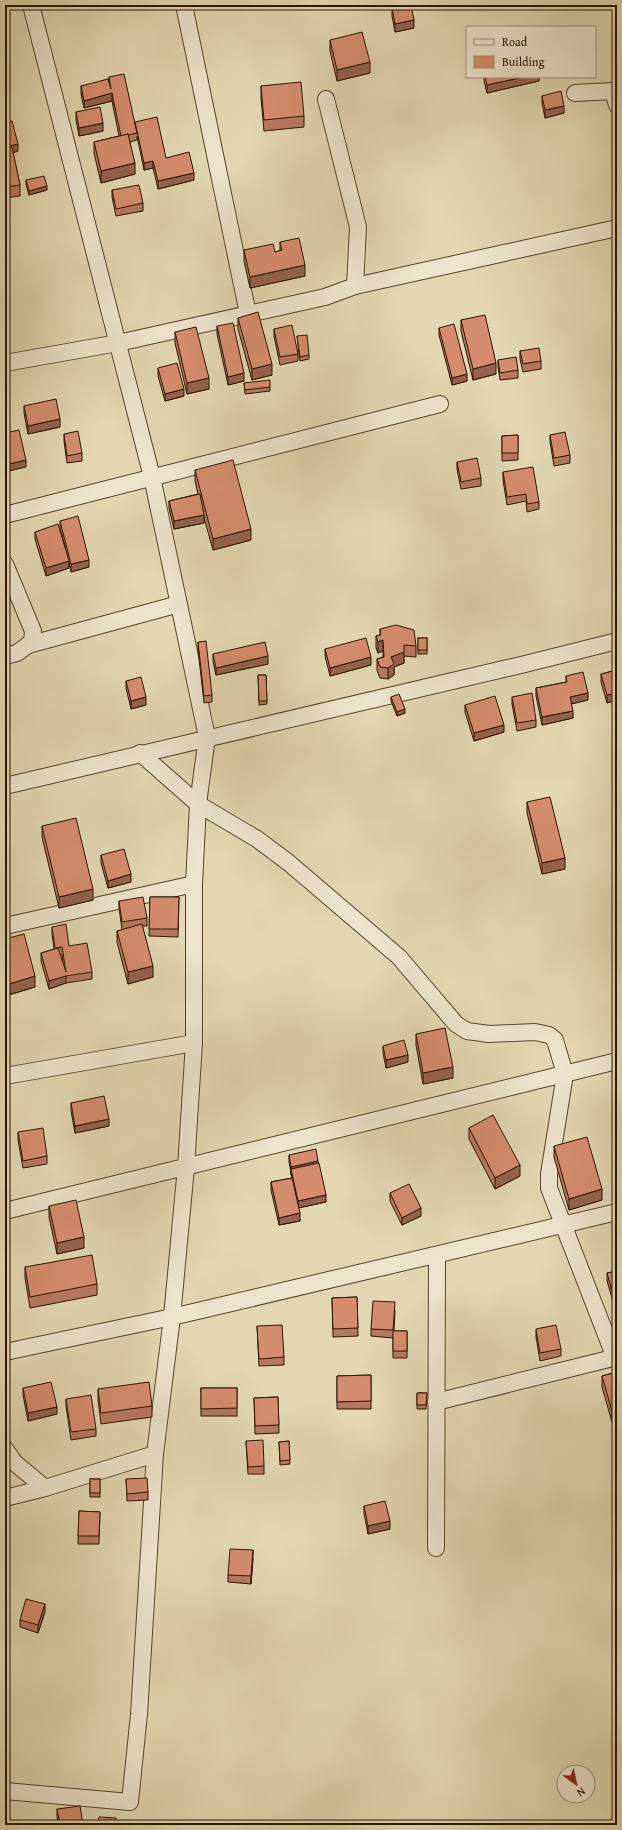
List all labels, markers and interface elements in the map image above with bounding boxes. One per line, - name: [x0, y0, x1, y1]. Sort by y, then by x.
- legend: [466, 26, 596, 78]
- text: Road: [502, 33, 528, 50]
- text: Building: [502, 53, 545, 70]
- north arrow: [556, 1764, 596, 1804]
- text: N: [573, 1784, 589, 1801]

